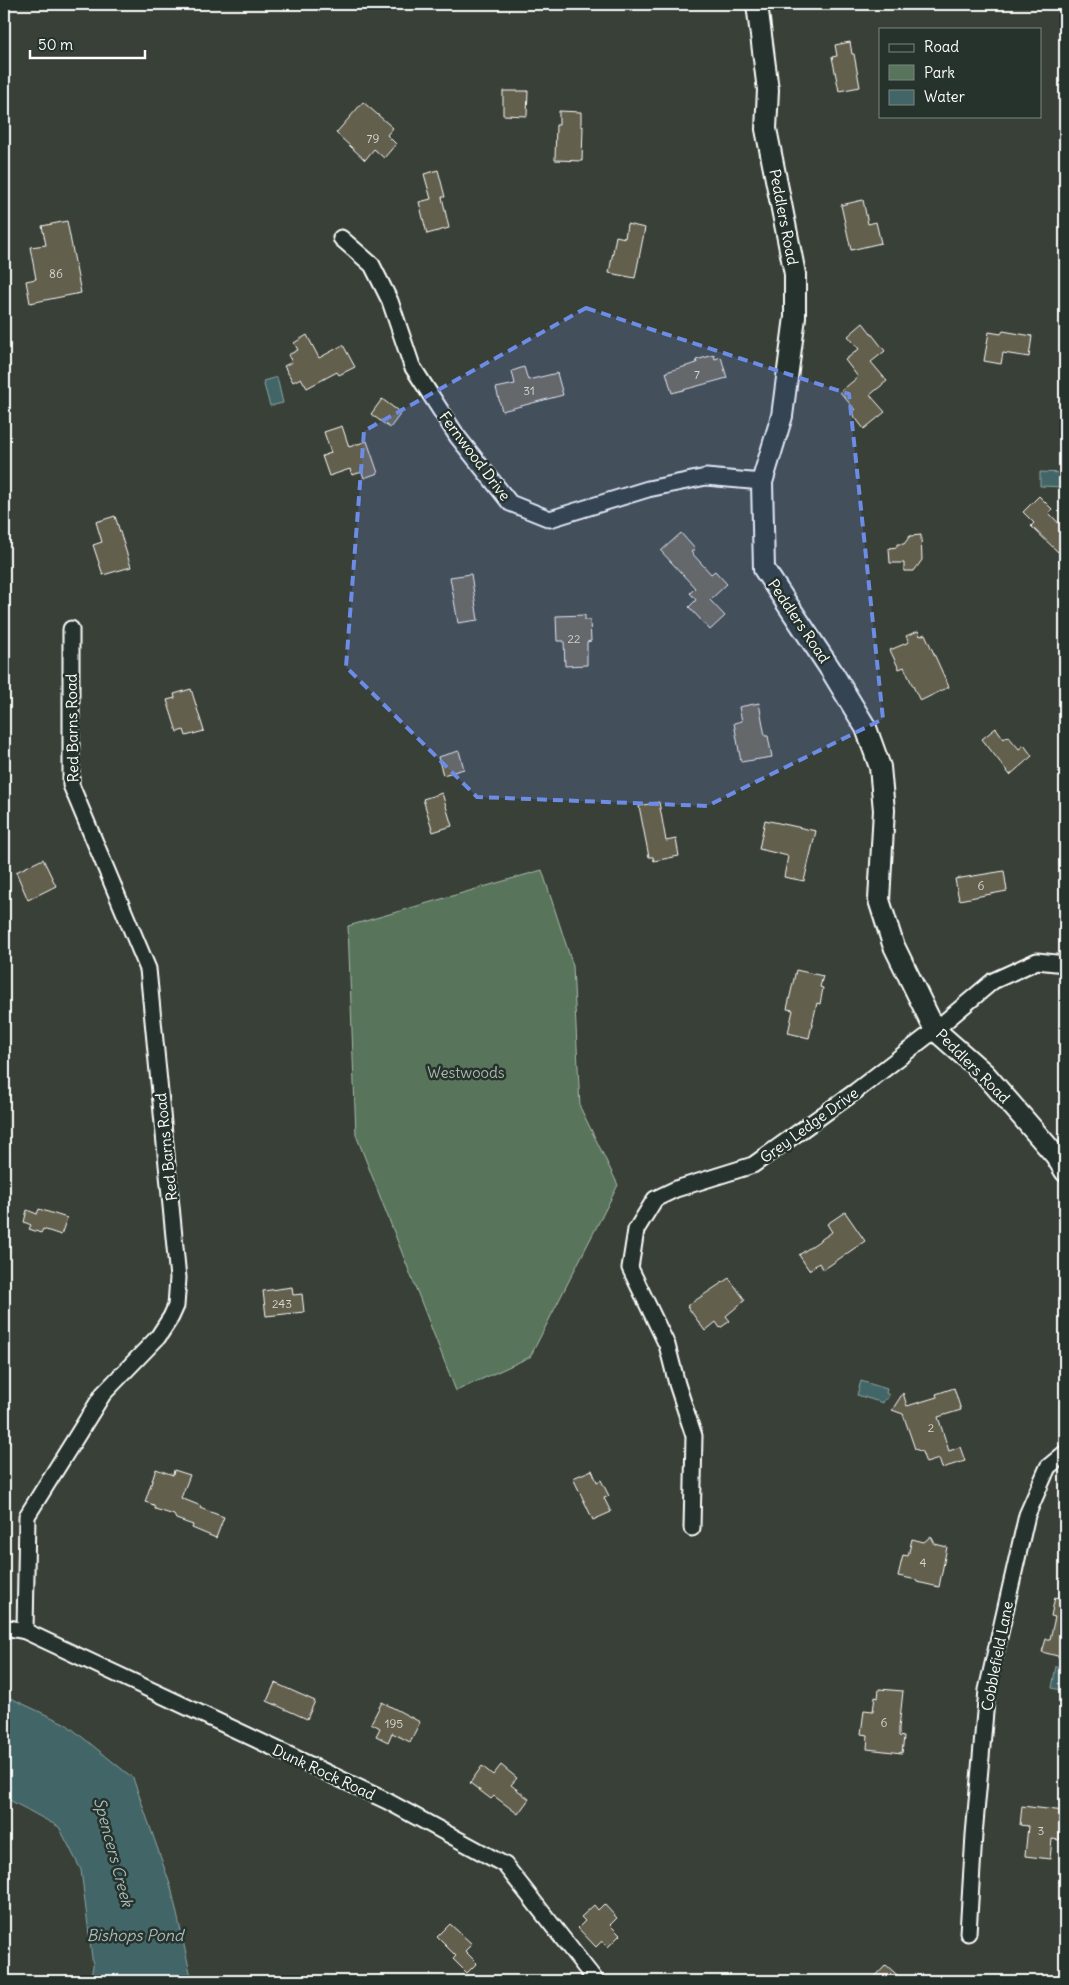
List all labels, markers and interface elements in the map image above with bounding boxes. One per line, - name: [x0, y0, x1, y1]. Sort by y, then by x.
- scale bar: [30, 28, 145, 60]
- legend: [879, 28, 1042, 118]
- text: 50 m: [38, 35, 73, 54]
- text: Road: [924, 37, 959, 56]
- text: Park: [924, 63, 955, 82]
- text: Water: [924, 87, 965, 106]
- house number: 79: [367, 131, 379, 146]
- street label: Peddlers Road: [765, 167, 803, 267]
- house number: 86: [49, 266, 63, 281]
- house number: 7: [694, 367, 700, 382]
- house number: 31: [523, 383, 535, 398]
- street label: Fernwood Drive: [435, 408, 515, 504]
- street label: Peddlers Road: [764, 575, 834, 667]
- house number: 22: [567, 631, 581, 646]
- street label: Red Barns Road: [62, 673, 82, 782]
- house number: 6: [978, 878, 985, 893]
- street label: Peddlers Road: [932, 1025, 1014, 1107]
- park label: Westwoods: [427, 1063, 505, 1082]
- street label: Grey Ledge Drive: [756, 1083, 862, 1167]
- street label: Red Barns Road: [151, 1092, 181, 1202]
- house number: 243: [272, 1296, 292, 1311]
- house number: 2: [928, 1420, 935, 1435]
- house number: 4: [920, 1555, 927, 1570]
- street label: Cobblefield Lane: [977, 1599, 1017, 1713]
- house number: 6: [881, 1715, 888, 1730]
- house number: 195: [385, 1716, 403, 1731]
- street label: Dunk Rock Road: [270, 1740, 379, 1804]
- water label: Spencers Creek: [90, 1795, 139, 1910]
- house number: 3: [1038, 1823, 1045, 1838]
- water label: Bishops Pond: [87, 1925, 186, 1945]

